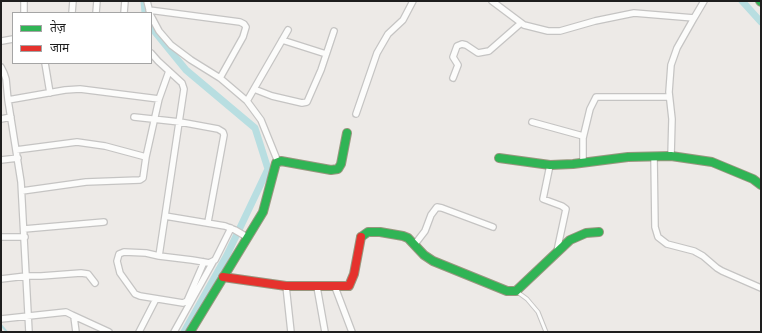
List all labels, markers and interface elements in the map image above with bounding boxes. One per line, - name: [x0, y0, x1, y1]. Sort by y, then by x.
- legend: [12, 12, 152, 64]
- text: तेज़: [50, 20, 66, 36]
- text: जाम: [50, 40, 69, 56]

